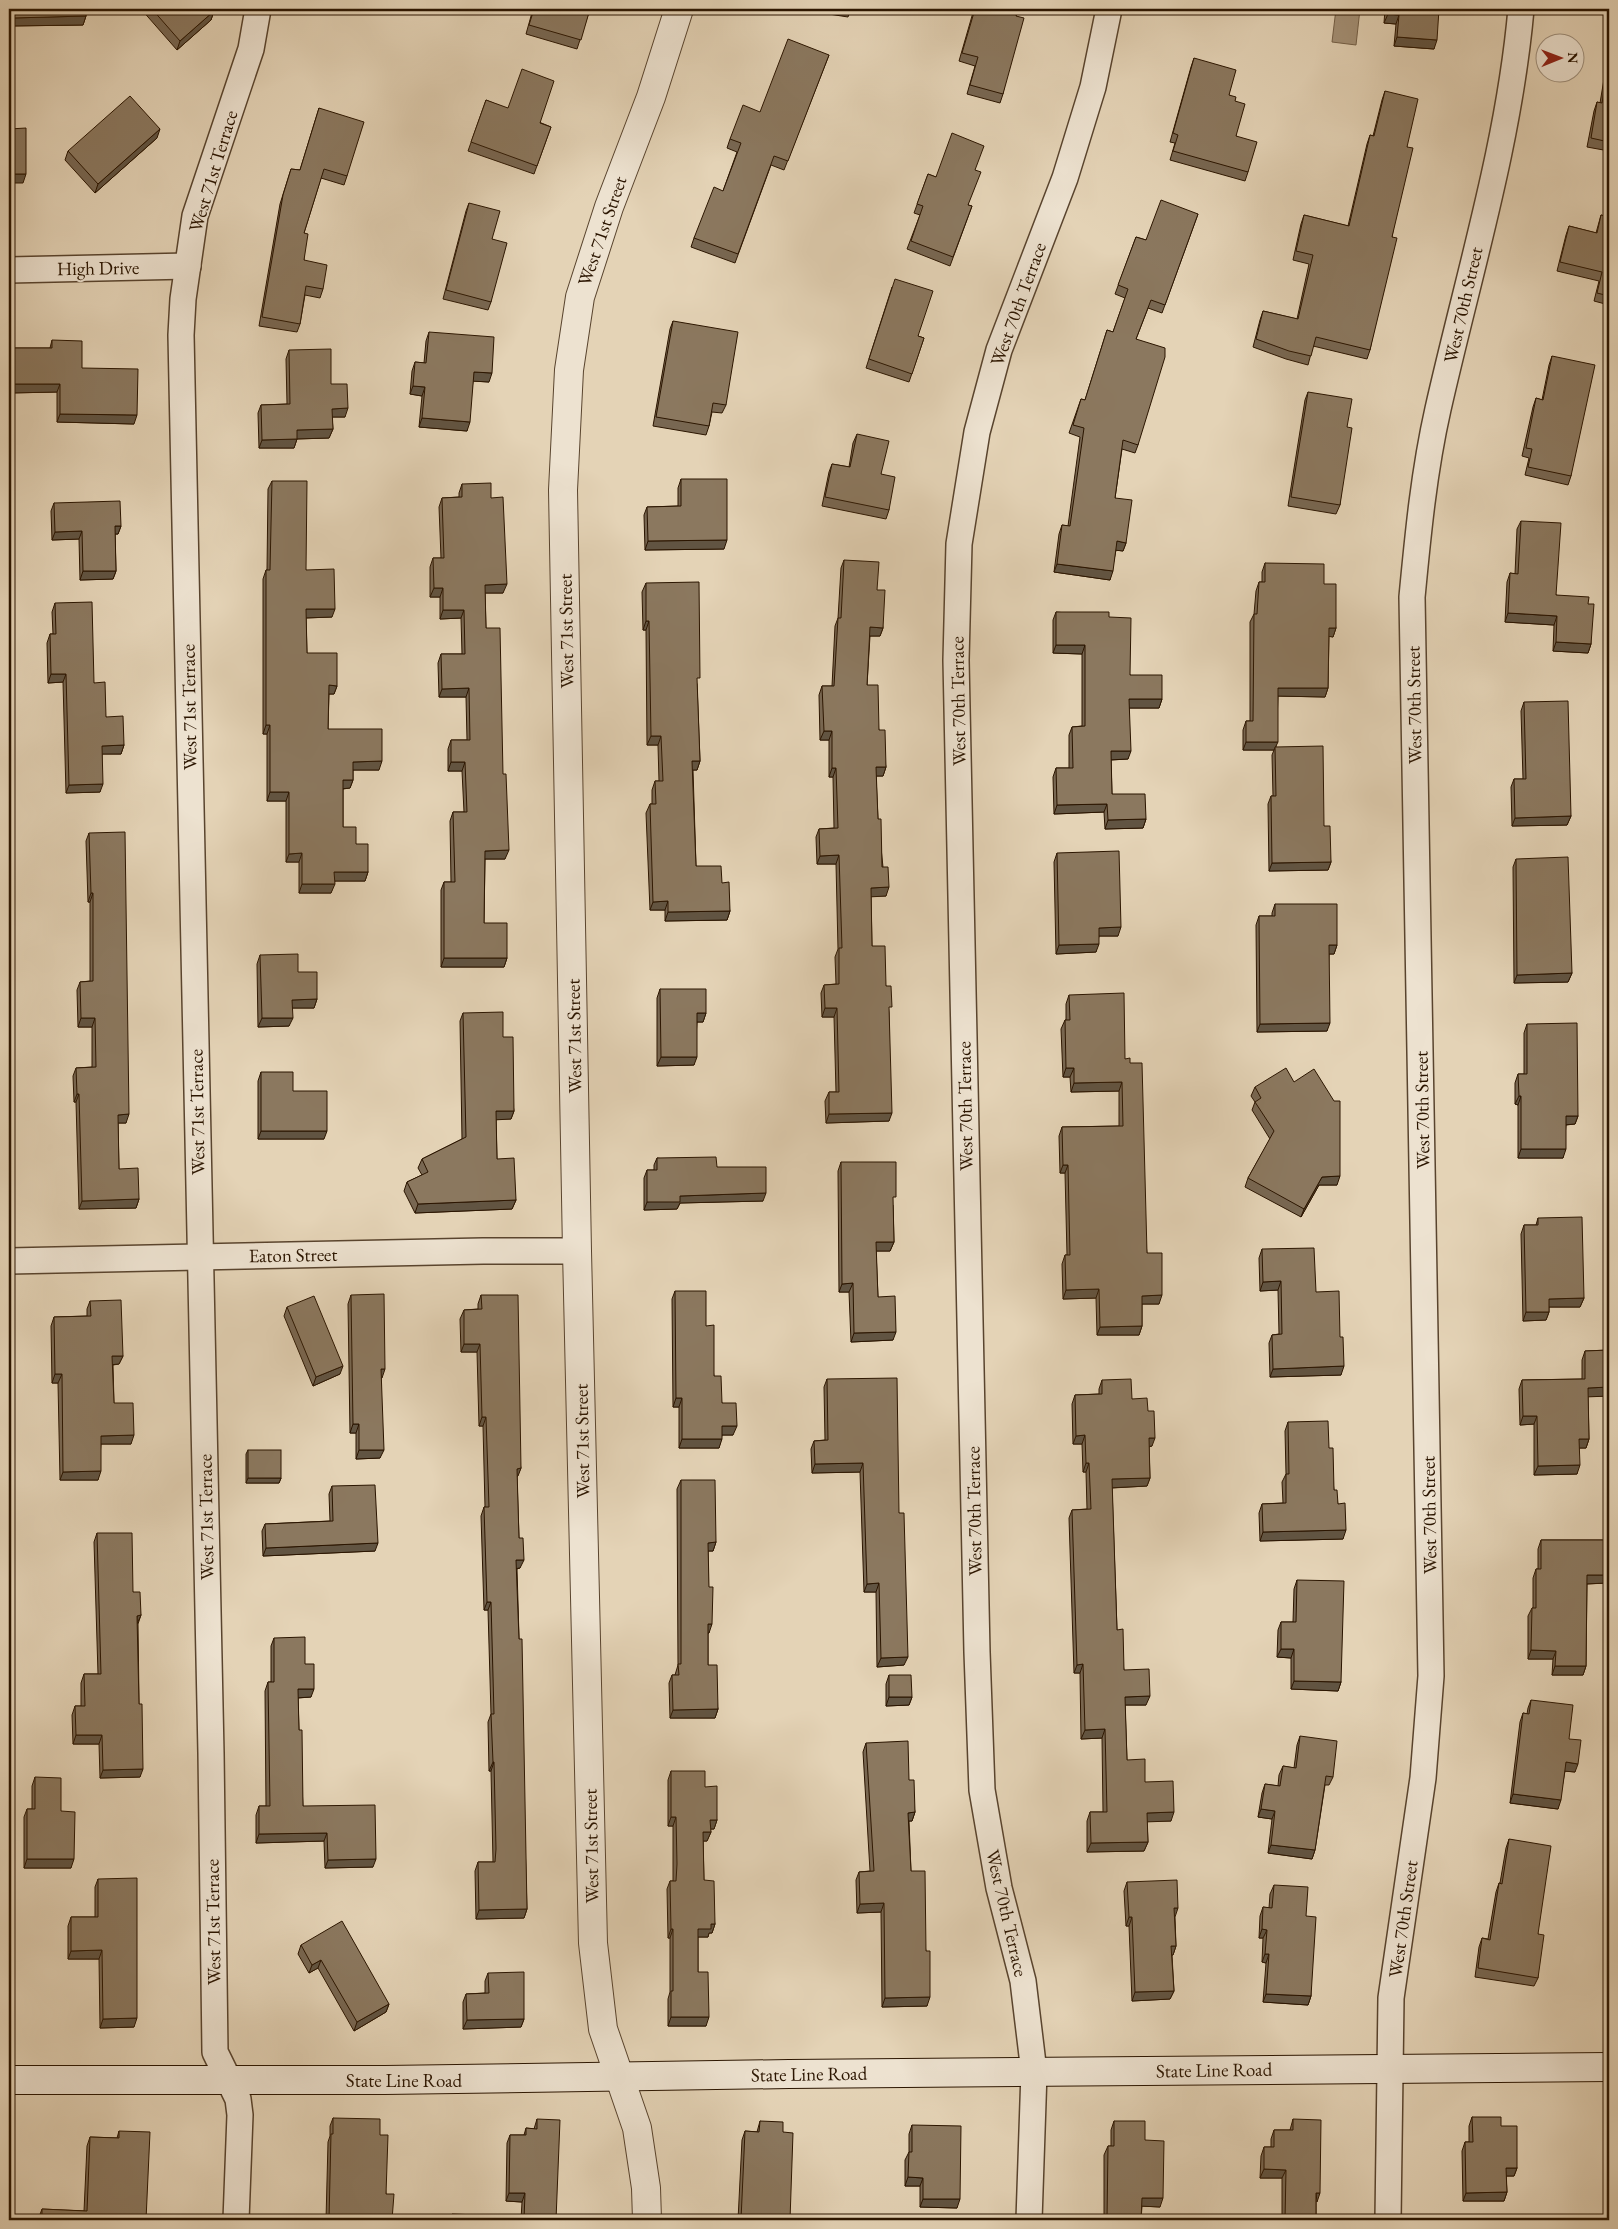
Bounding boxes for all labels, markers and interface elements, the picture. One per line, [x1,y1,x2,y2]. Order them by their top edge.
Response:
north arrow [1536,32,1586,82]
text: N [1564,52,1582,64]
street label: West 71st Terrace [183,107,243,235]
street label: West 71st Street [572,173,632,289]
street label: West 70th Terrace [984,239,1052,369]
street label: West 70th Street [1438,244,1488,365]
street label: High Drive [57,255,139,281]
street label: West 71st Street [553,573,579,689]
street label: West 70th Terrace [944,636,972,766]
street label: West 71st Terrace [175,644,203,770]
street label: West 70th Street [1400,646,1428,764]
street label: West 71st Street [561,978,587,1094]
street label: West 70th Terrace [951,1041,979,1171]
street label: West 71st Terrace [183,1049,211,1175]
street label: West 70th Street [1408,1051,1436,1169]
street label: Eaton Street [248,1242,338,1268]
street label: West 71st Street [569,1383,595,1499]
street label: West 70th Terrace [960,1446,988,1576]
street label: West 71st Terrace [192,1454,220,1580]
street label: West 70th Street [1415,1456,1443,1574]
street label: West 71st Street [578,1788,604,1904]
street label: West 70th Terrace [980,1847,1034,1979]
street label: West 71st Terrace [199,1859,227,1985]
street label: West 70th Street [1382,1859,1424,1979]
street label: State Line Road [1156,2056,1273,2084]
street label: State Line Road [751,2060,868,2088]
street label: State Line Road [346,2068,463,2093]

